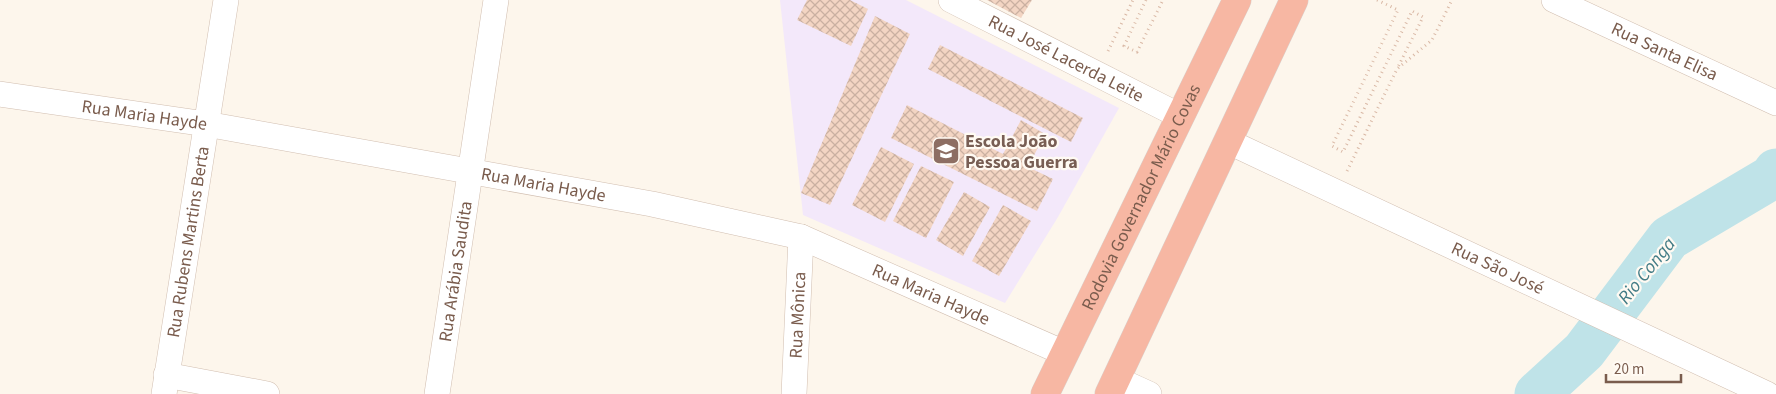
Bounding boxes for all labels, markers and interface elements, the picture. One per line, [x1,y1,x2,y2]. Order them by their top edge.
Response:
street label: Rua José Lacerda Leite [984,8,1148,108]
street label: Rua Santa Elisa [1607,16,1722,87]
street label: Rodovia Governador Mário Covas [1075,80,1207,314]
street label: Rua Maria Hayde [80,94,209,137]
place label: Escola João Pessoa Guerra [965,129,1078,175]
school or university icon: Escola João Pessoa Guerra [931,136,961,166]
street label: Rua Rubens Martins Berta [161,144,215,339]
street label: Rua Maria Hayde [479,161,608,208]
street label: Rua Arábia Saudita [432,199,478,344]
water label: Rio Conga [1612,232,1682,310]
street label: Rua São José [1447,235,1548,300]
street label: Rua Maria Hayde [868,257,994,331]
street label: Rua Mônica [783,271,812,359]
scale bar [1606,352,1681,384]
text: 20 m [1614,359,1644,380]

